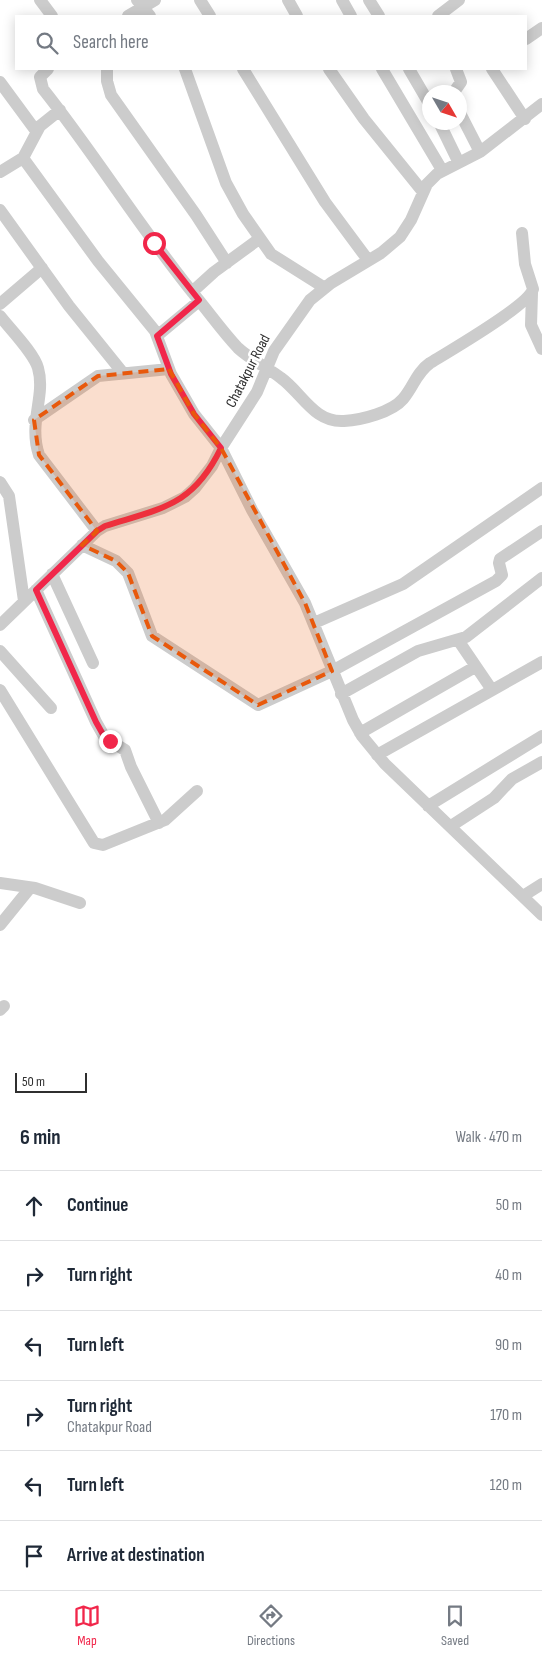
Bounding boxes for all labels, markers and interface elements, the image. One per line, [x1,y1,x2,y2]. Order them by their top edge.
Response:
search box [15,15,527,70]
icon: search [33,29,61,57]
text: Search here [73,31,149,54]
north arrow [422,85,467,130]
route start [143,232,166,255]
street label: Chatakpur Road [221,331,275,411]
route end [99,730,122,753]
scale bar [15,1070,88,1093]
text: 50 m [22,1073,45,1090]
text: 6 min [20,1125,61,1150]
text: Walk · 470 m [456,1128,522,1147]
icon: ahead [20,1192,48,1220]
text: Continue [67,1194,128,1217]
text: 50 m [496,1196,522,1215]
icon: right [20,1262,48,1290]
text: Turn right [67,1264,132,1287]
text: 40 m [495,1266,522,1285]
icon: left [20,1332,48,1360]
text: Turn left [67,1334,124,1357]
text: 90 m [495,1336,522,1355]
text: Turn right [67,1395,132,1418]
icon: right [20,1402,48,1430]
text: 170 m [490,1406,522,1425]
text: Chatakpur Road [67,1418,152,1437]
icon: left [20,1472,48,1500]
text: Turn left [67,1474,124,1497]
text: 120 m [490,1476,522,1495]
icon: arrive [20,1542,48,1570]
text: Arrive at destination [67,1544,205,1567]
tab: Map [73,1602,101,1649]
tab: Directions [247,1602,295,1649]
tab: Saved [441,1602,469,1649]

